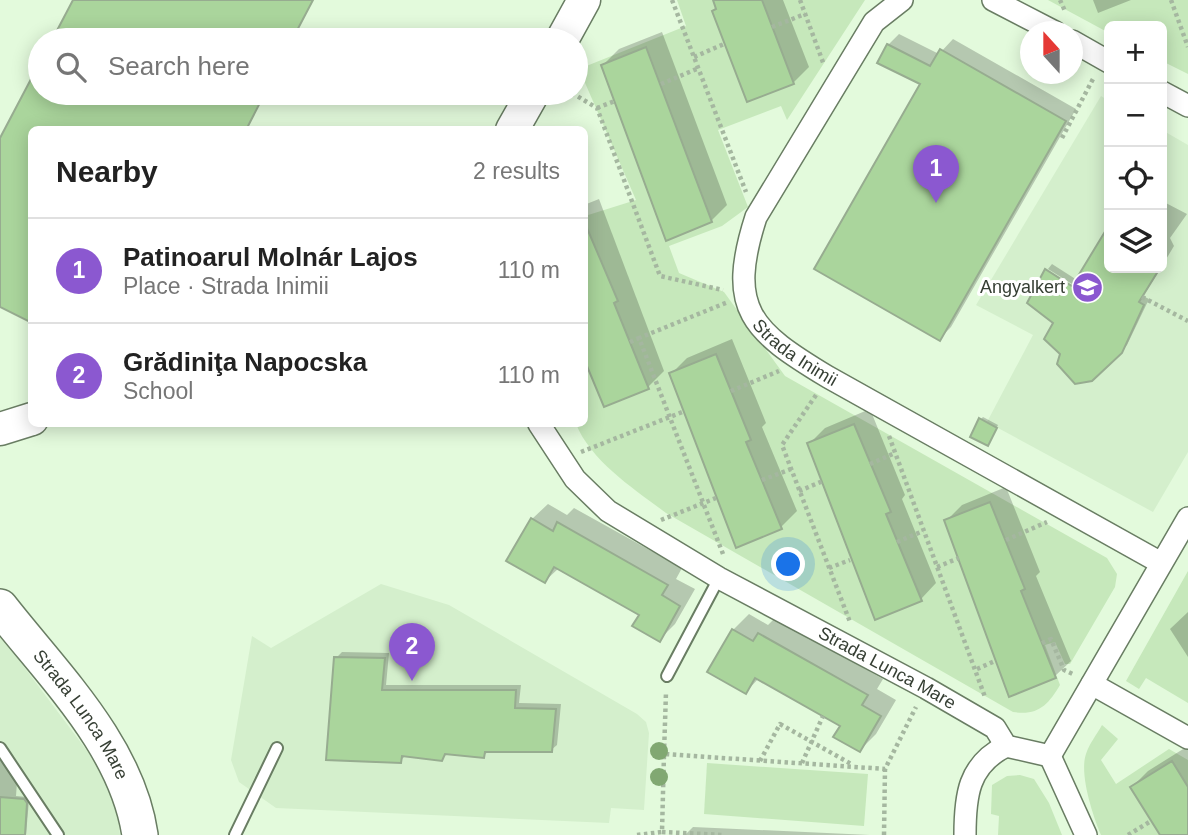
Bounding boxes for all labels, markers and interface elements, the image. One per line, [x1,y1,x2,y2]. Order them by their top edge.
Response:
north arrow [1020,21,1083,84]
map controls [1104,21,1167,273]
button: + [1104,21,1167,84]
search box [28,28,588,105]
icon: search [52,48,90,86]
text: Search here [108,51,250,81]
button: − [1104,84,1167,147]
pin: 1 [913,145,959,203]
button: locate [1104,147,1167,210]
text: Nearby [56,155,158,188]
text: 2 results [473,158,560,184]
button: layers [1104,210,1167,273]
text: Patinoarul Molnár Lajos [123,242,418,272]
text: 1 [73,257,85,283]
text: 110 m [498,257,560,283]
school or university icon: Angyalkert [1071,270,1105,304]
text: Place · Strada Inimii [123,273,329,299]
place label: Angyalkert [980,277,1065,297]
street label: Strada Inimii [748,315,841,390]
text: Grădiniţa Napocska [123,347,367,377]
text: 2 [73,362,85,388]
text: 110 m [498,362,560,388]
text: School [123,378,193,404]
your location [771,547,805,581]
pin: 2 [389,623,435,681]
street label: Strada Lunca Mare [815,623,959,713]
street label: Strada Lunca Mare [29,646,132,782]

